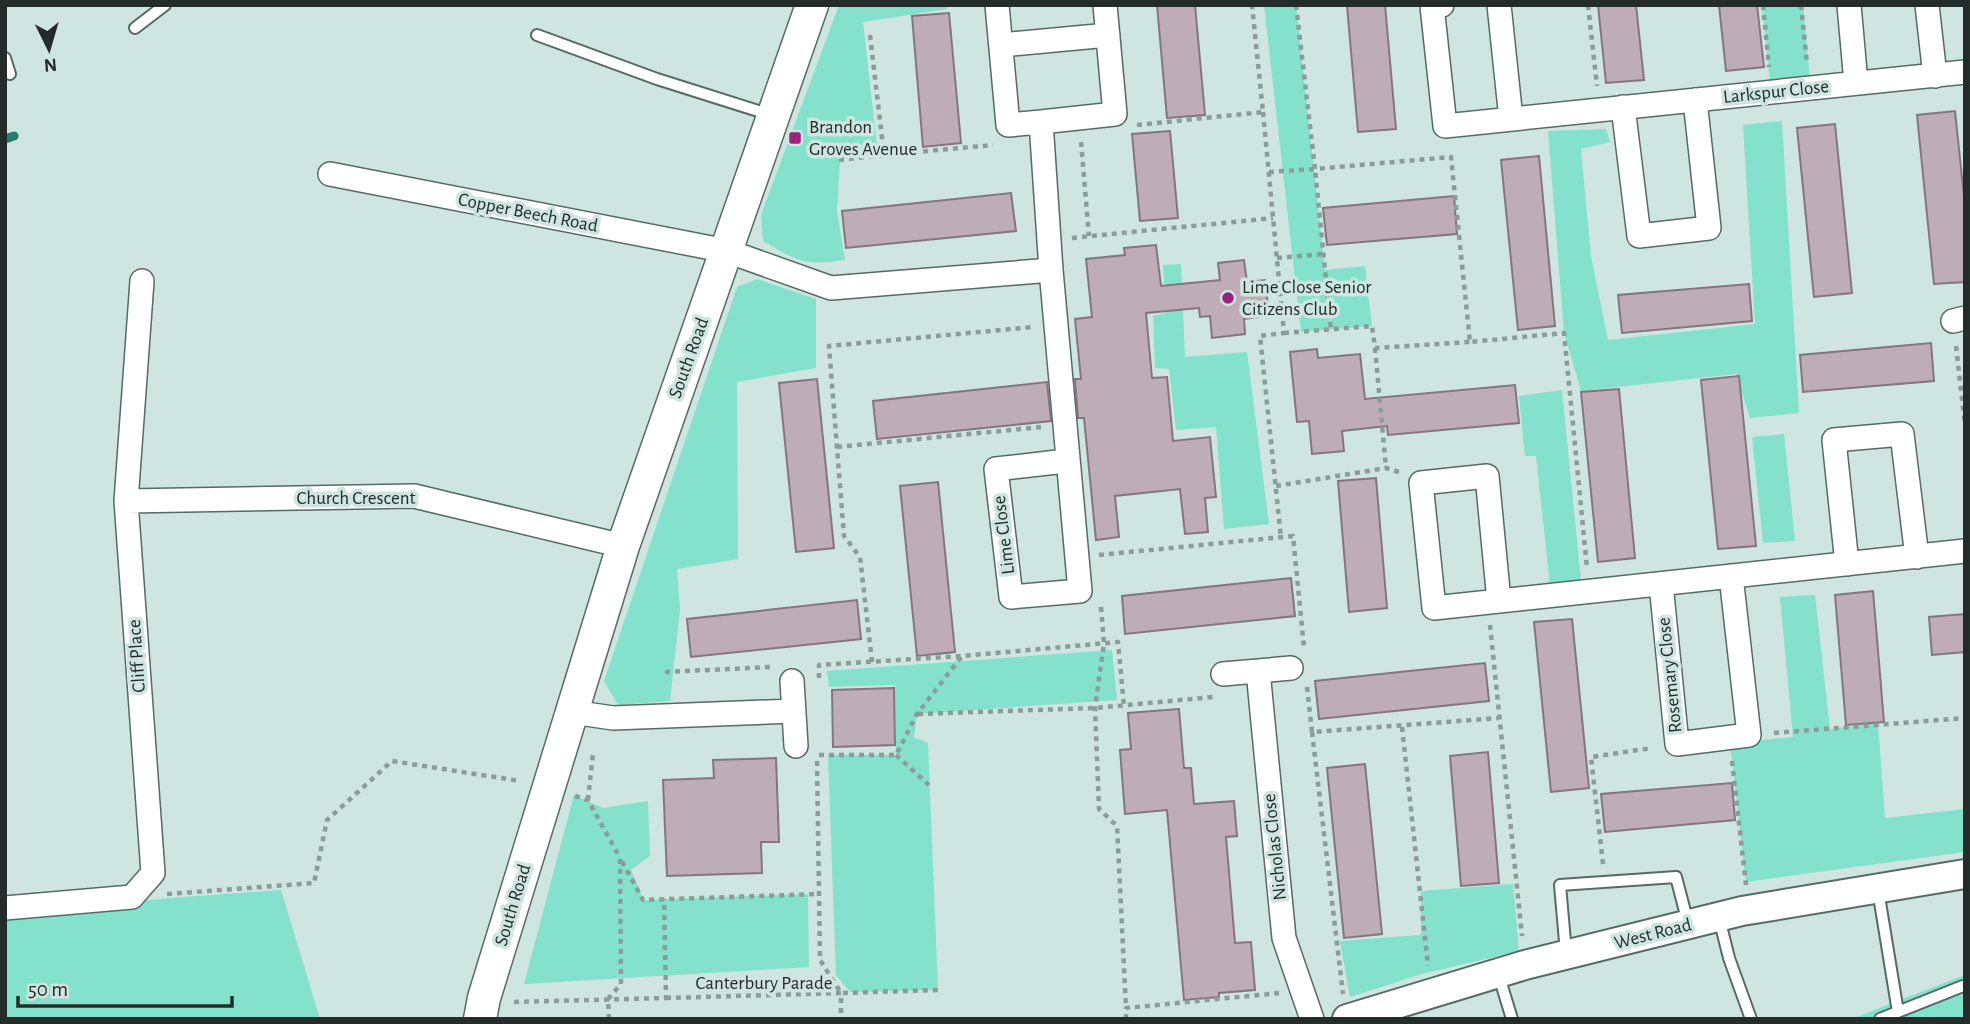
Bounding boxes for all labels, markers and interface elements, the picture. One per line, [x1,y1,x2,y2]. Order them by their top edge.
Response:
north arrow [14,14,84,84]
text: N [43,54,58,74]
street label: Larkspur Close [1722,77,1830,107]
place label: Brandon Groves Avenue [809,118,917,159]
marker: Brandon Groves Avenue [787,130,803,146]
street label: Copper Beech Road [457,190,600,236]
place label: Lime Close Senior Citizens Club [1242,278,1371,319]
marker: Lime Close Senior Citizens Club [1220,290,1236,306]
street label: South Road [666,315,712,401]
street label: Church Crescent [296,489,416,508]
street label: Lime Close [990,494,1018,576]
street label: Rosemary Close [1654,616,1686,734]
street label: Cliff Place [125,619,149,693]
street label: Nicholas Close [1260,793,1290,901]
street label: South Road [492,862,534,948]
street label: West Road [1612,915,1694,953]
scale bar [18,964,231,1008]
street label: Canterbury Parade [695,974,833,993]
text: 50 m [28,979,68,1000]

